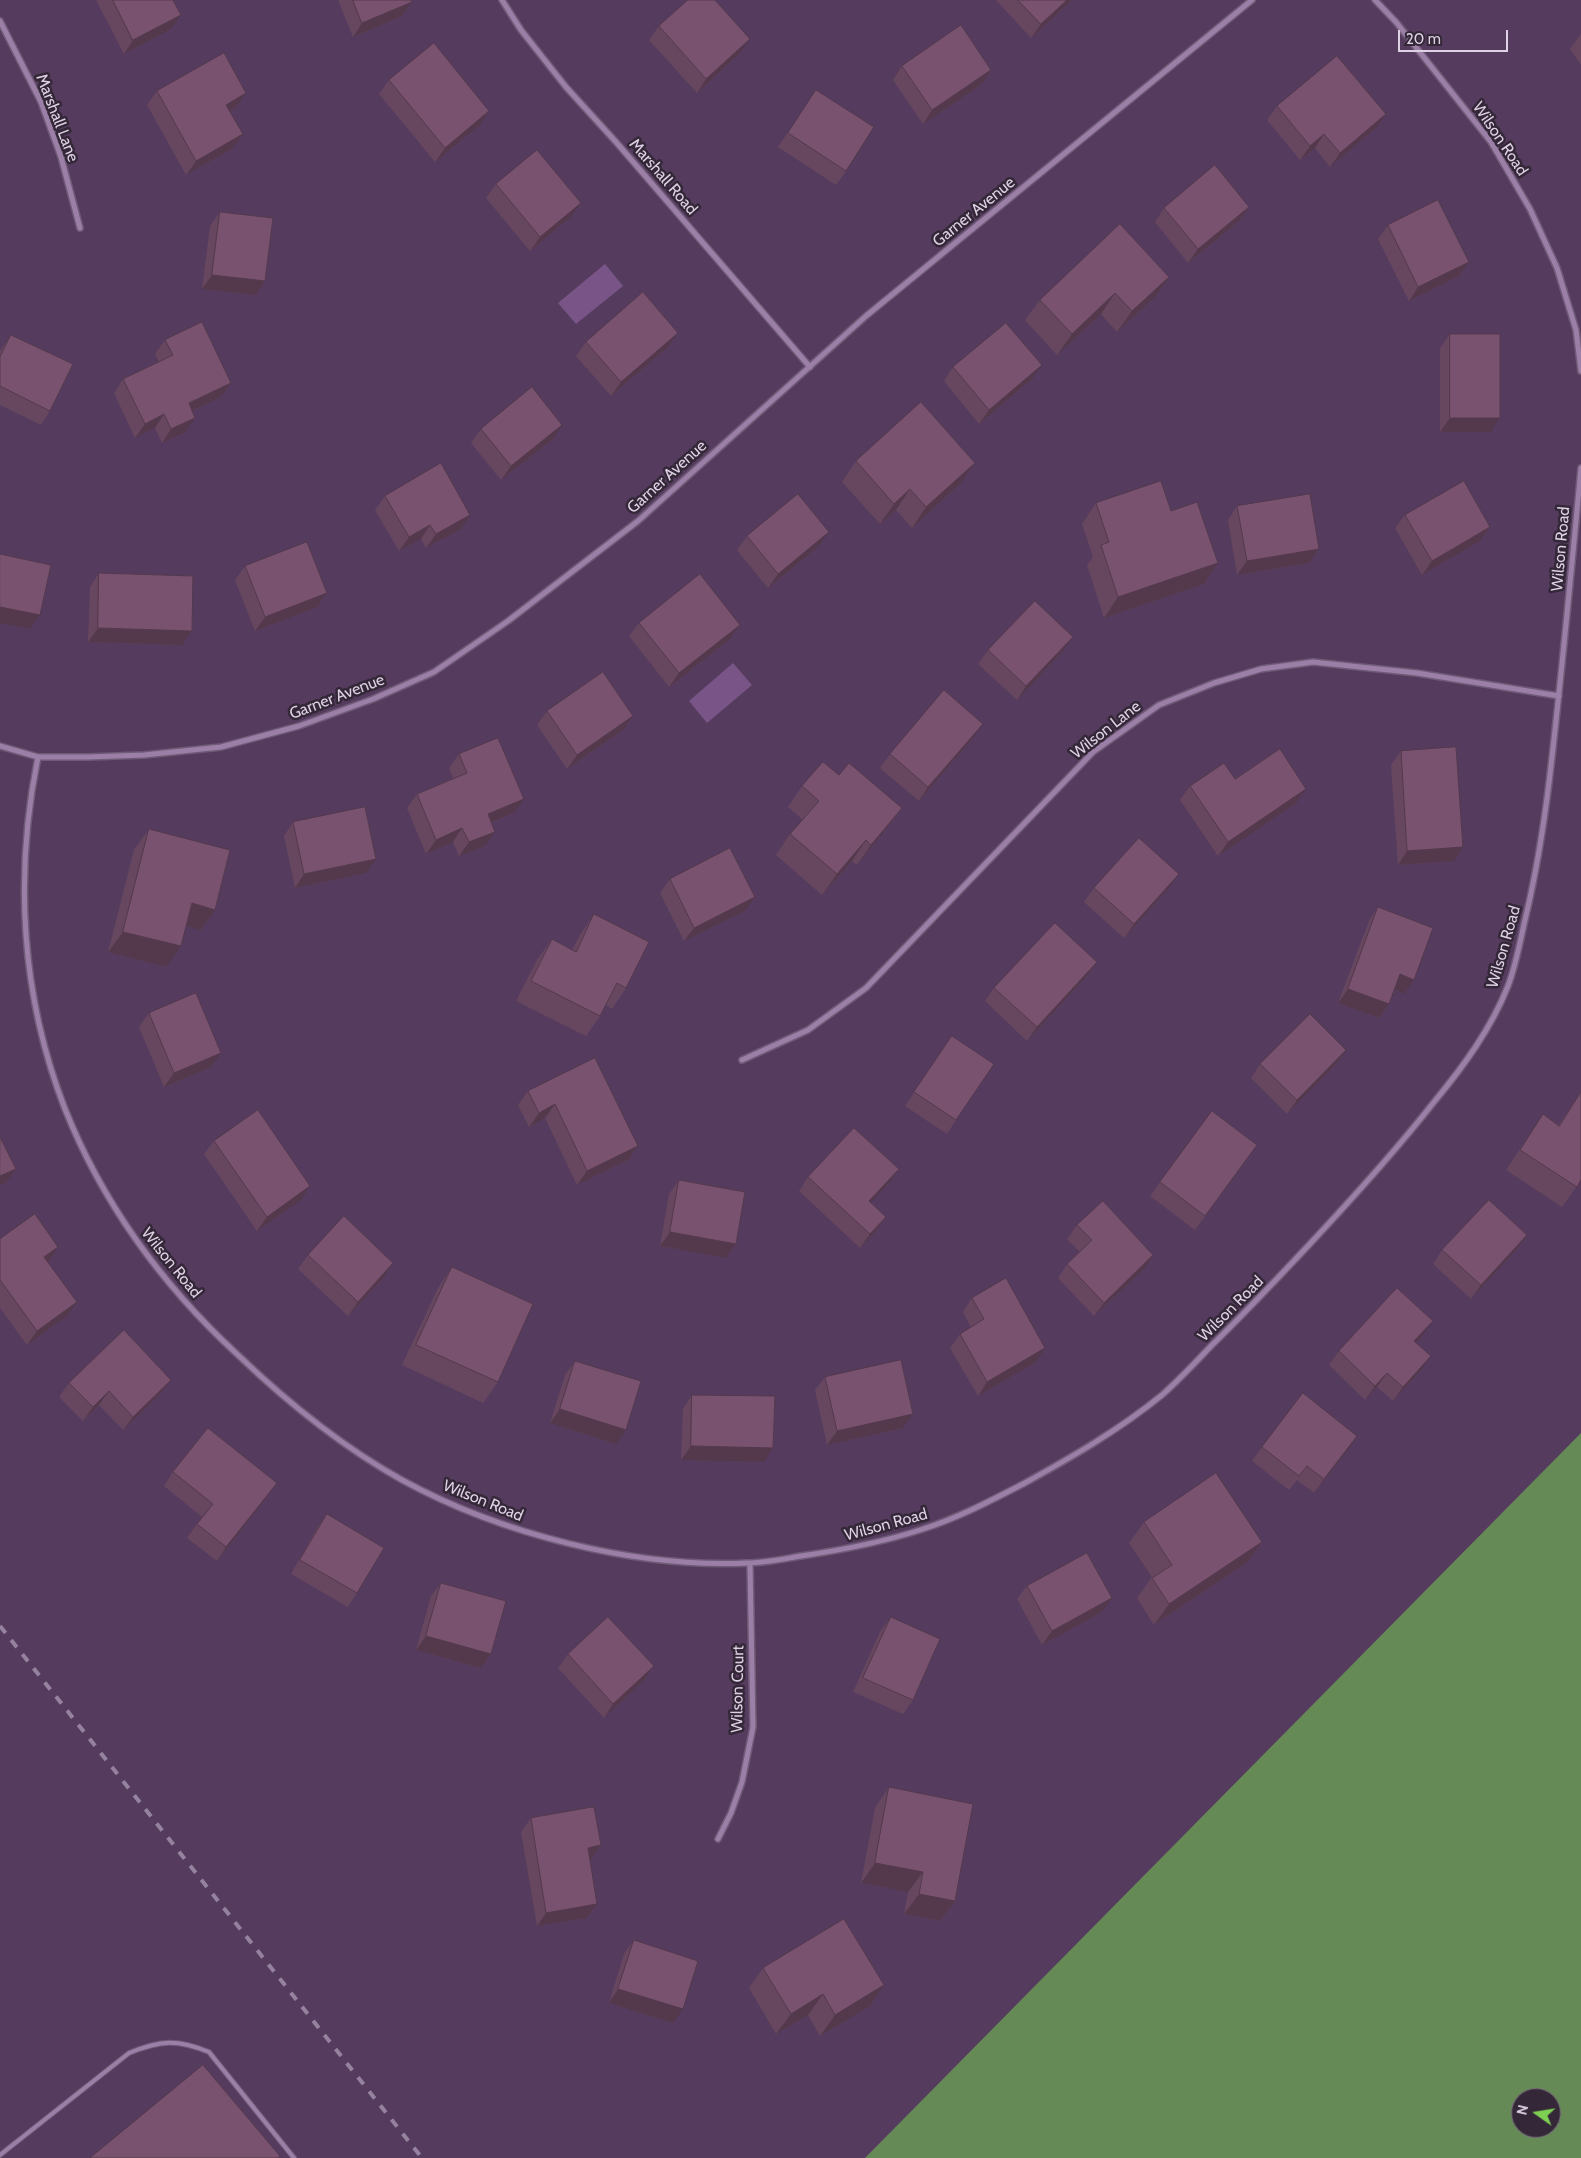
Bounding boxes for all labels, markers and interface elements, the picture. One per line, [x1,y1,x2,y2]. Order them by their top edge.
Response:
scale bar [1401,20,1511,52]
text: 20 m [1406,30,1441,48]
street label: Marshall Lane [31,71,83,165]
street label: Wilson Road [1468,98,1532,180]
street label: Marshall Road [625,135,701,219]
street label: Garner Avenue [929,173,1019,251]
street label: Garner Avenue [623,436,711,518]
street label: Wilson Road [1548,506,1574,592]
street label: Garner Avenue [287,670,387,724]
street label: Wilson Lane [1067,697,1145,763]
street label: Wilson Road [1483,904,1525,990]
street label: Wilson Road [137,1224,205,1302]
street label: Wilson Road [1194,1272,1268,1346]
street label: Wilson Road [440,1476,526,1526]
street label: Wilson Road [843,1505,929,1545]
street label: Wilson Court [728,1645,748,1733]
north arrow [1511,2088,1561,2138]
text: N [1512,2103,1532,2117]

